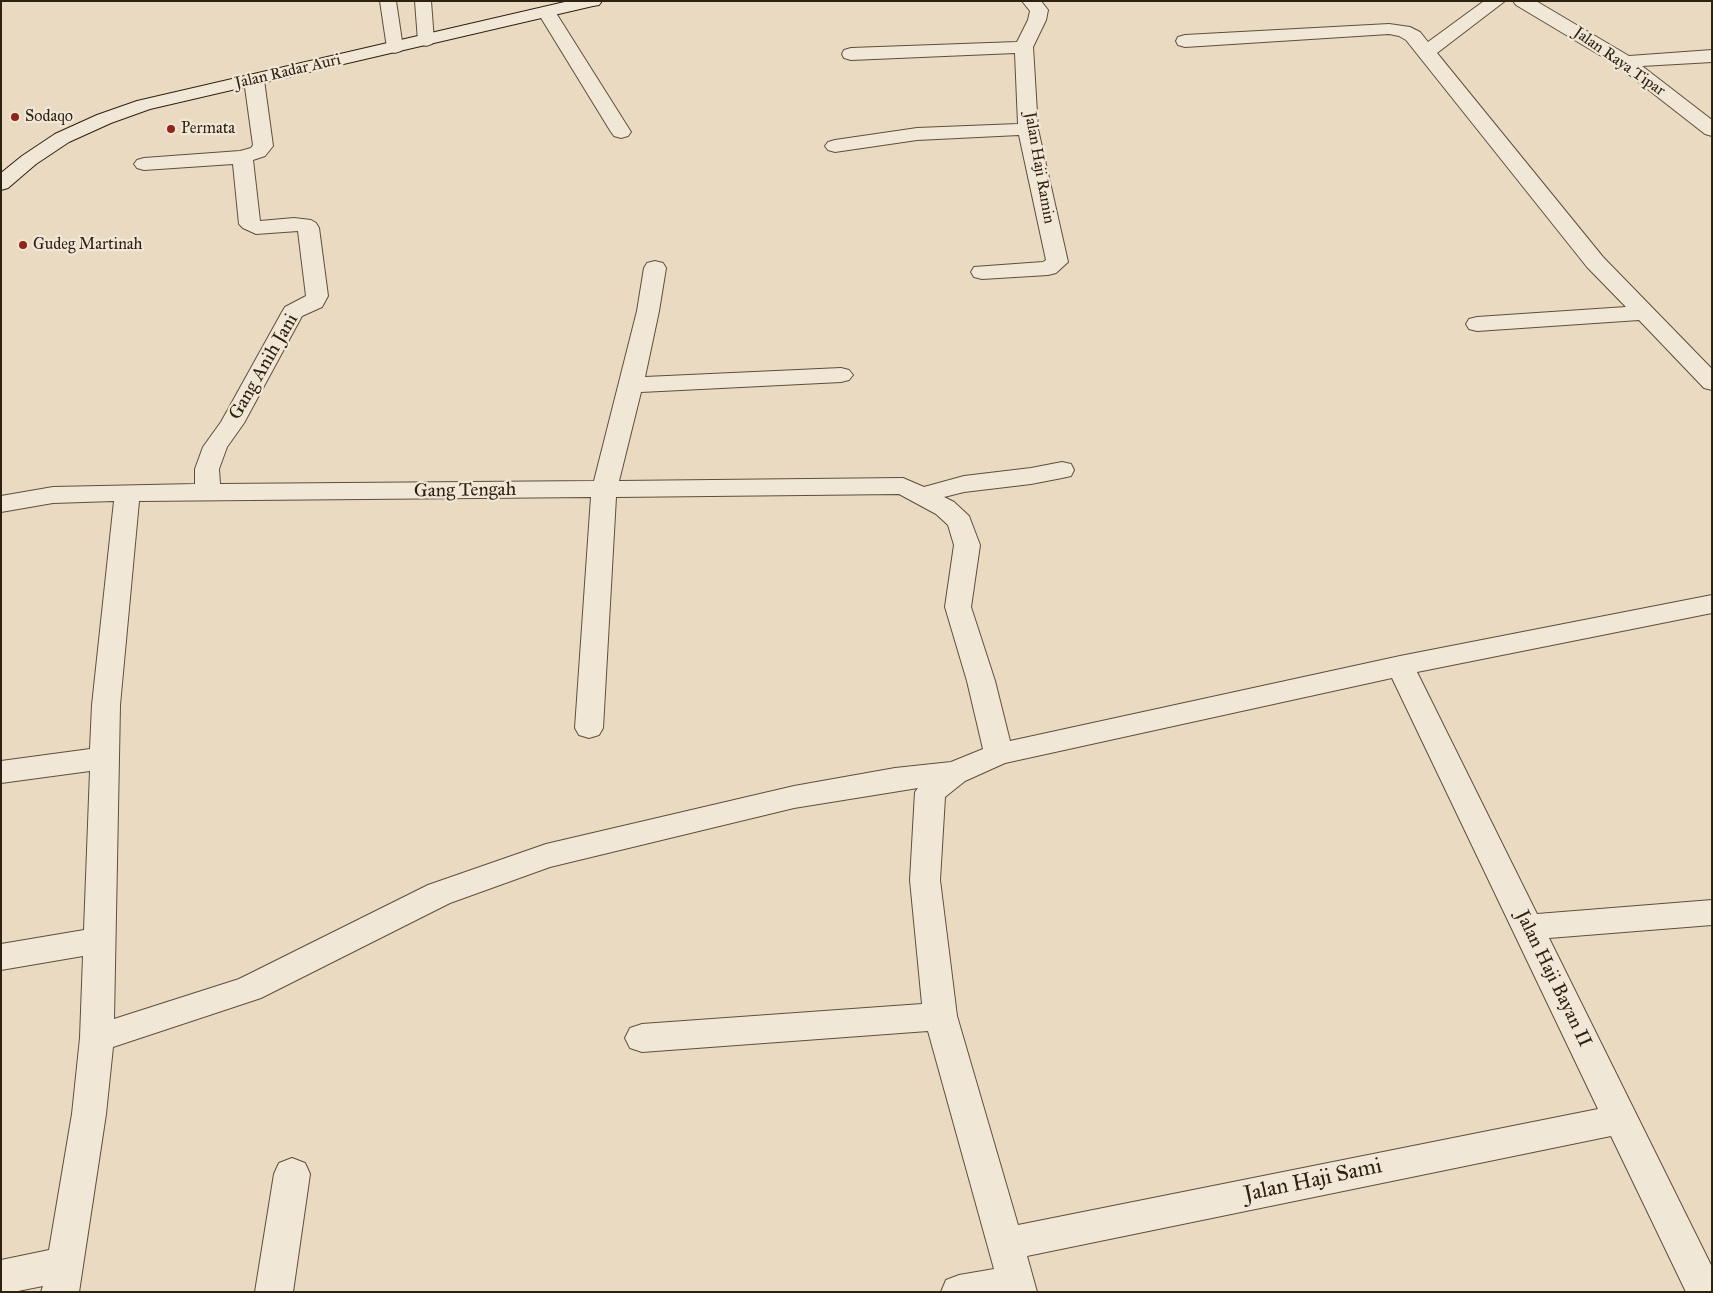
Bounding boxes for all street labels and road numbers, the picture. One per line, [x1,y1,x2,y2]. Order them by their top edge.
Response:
street label: Jalan Raya Tipar [1569,23,1669,101]
street label: Jalan Radar Auri [233,51,343,93]
street label: Jalan Haji Ramin [1020,111,1058,225]
street label: Gang Anih Jani [224,310,304,424]
street label: Gang Tengah [414,479,516,503]
street label: Jalan Haji Bayan II [1510,907,1596,1051]
street label: Jalan Haji Sami [1242,1153,1384,1209]

